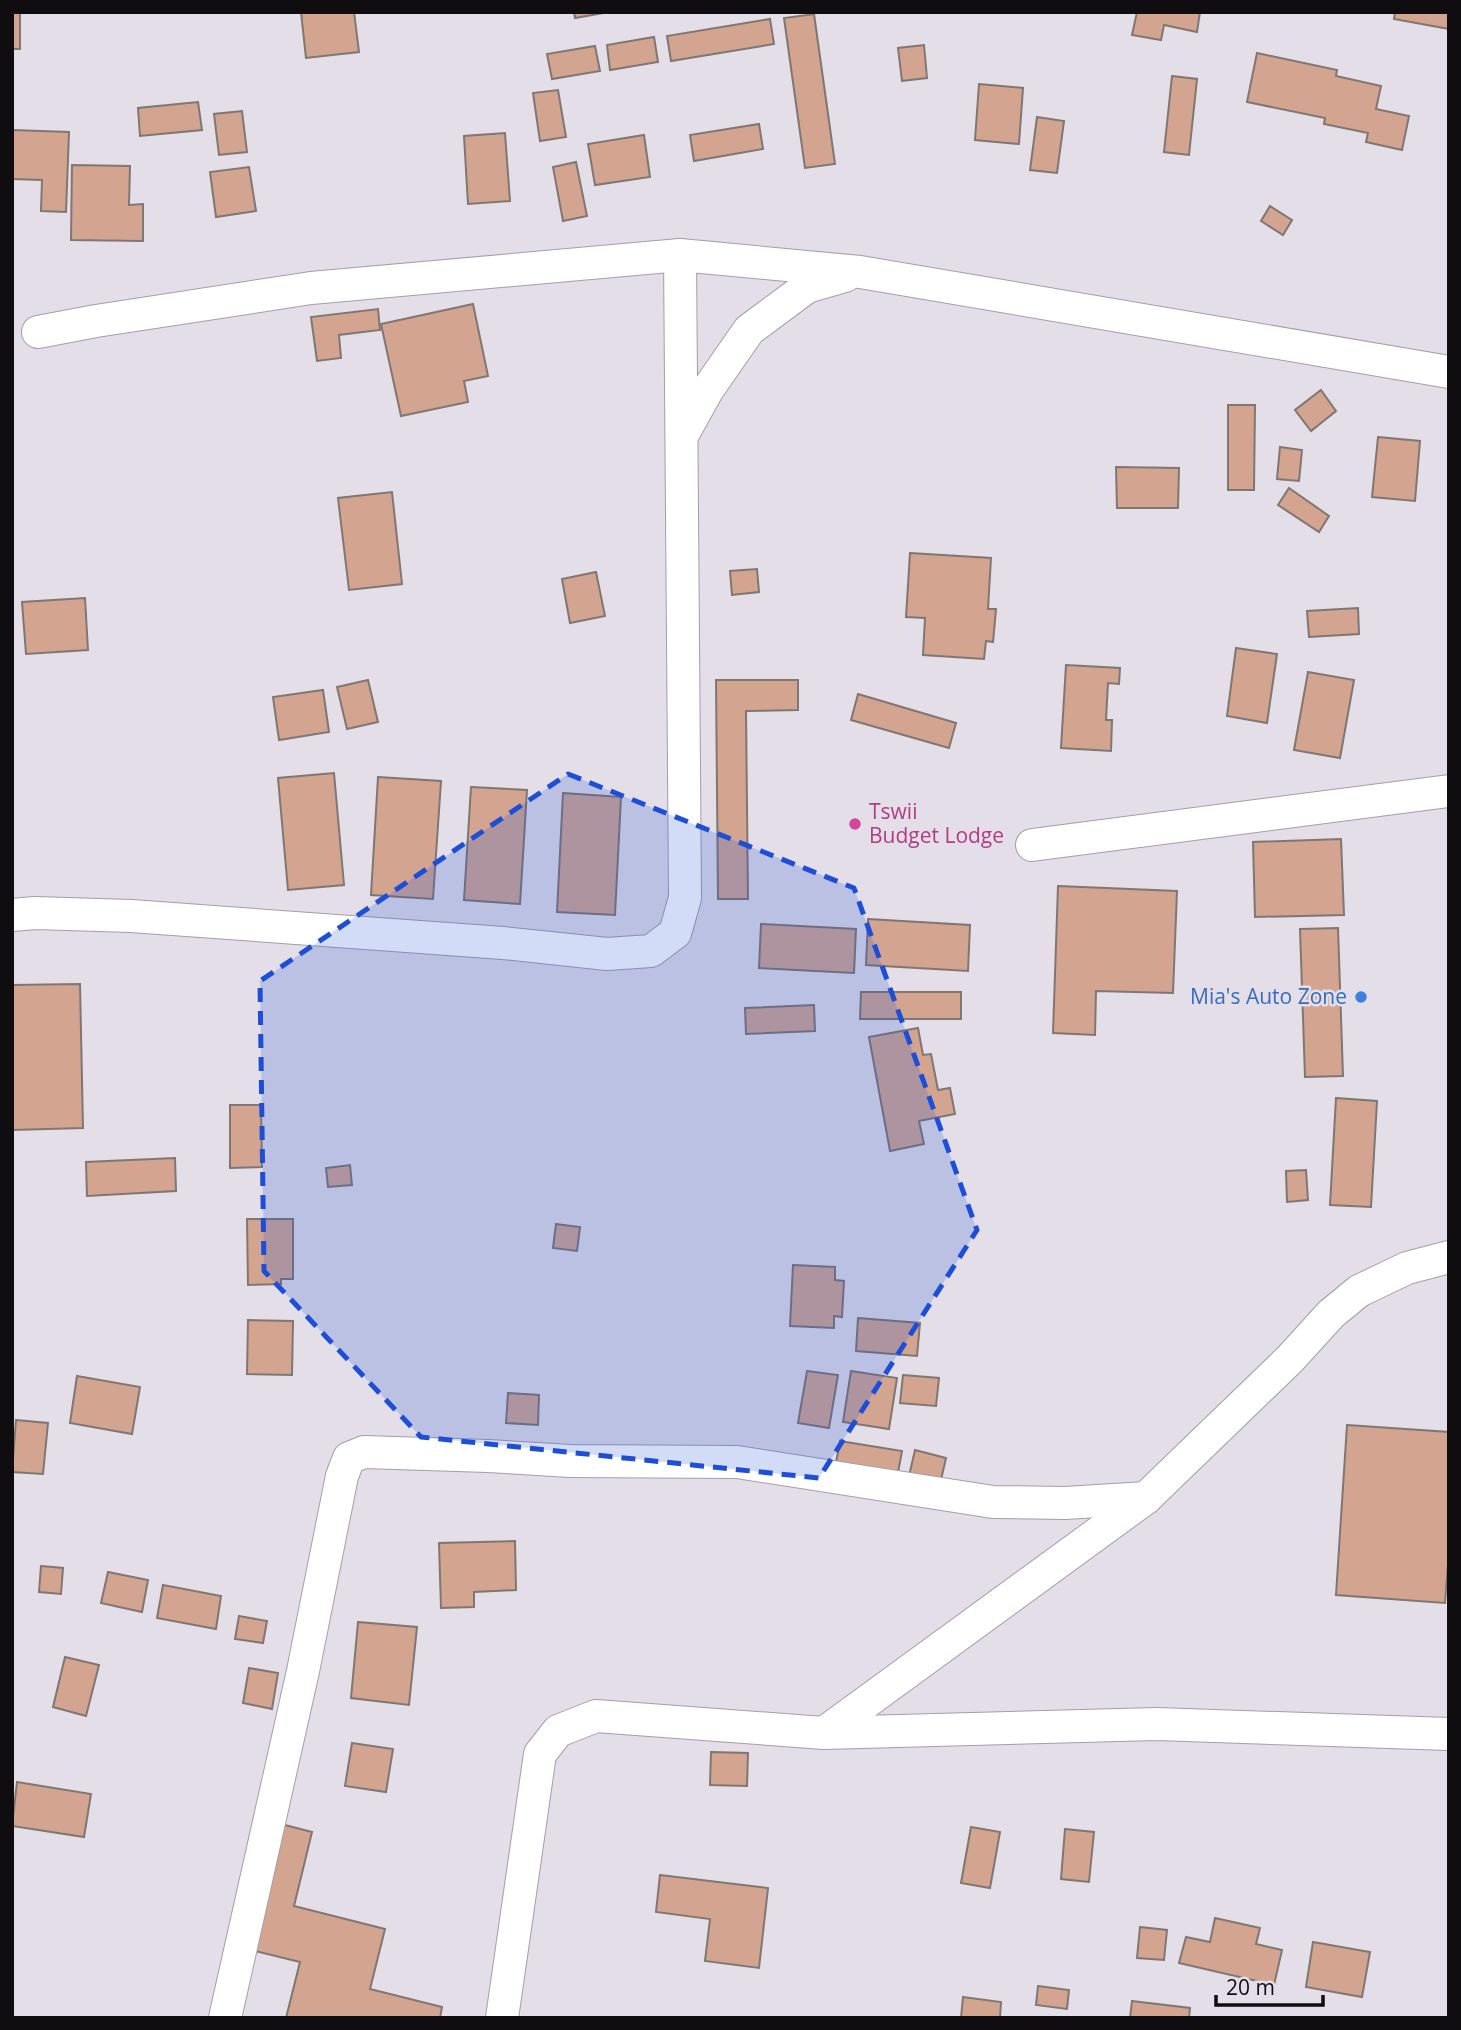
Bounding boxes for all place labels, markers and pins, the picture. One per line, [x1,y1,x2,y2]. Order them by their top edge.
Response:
place label: Tswii Budget Lodge [869,797,1004,849]
marker: Tswii Budget Lodge [847,816,863,832]
place label: Mia's Auto Zone [1190,982,1347,1010]
marker: Mia's Auto Zone [1353,989,1369,1005]

